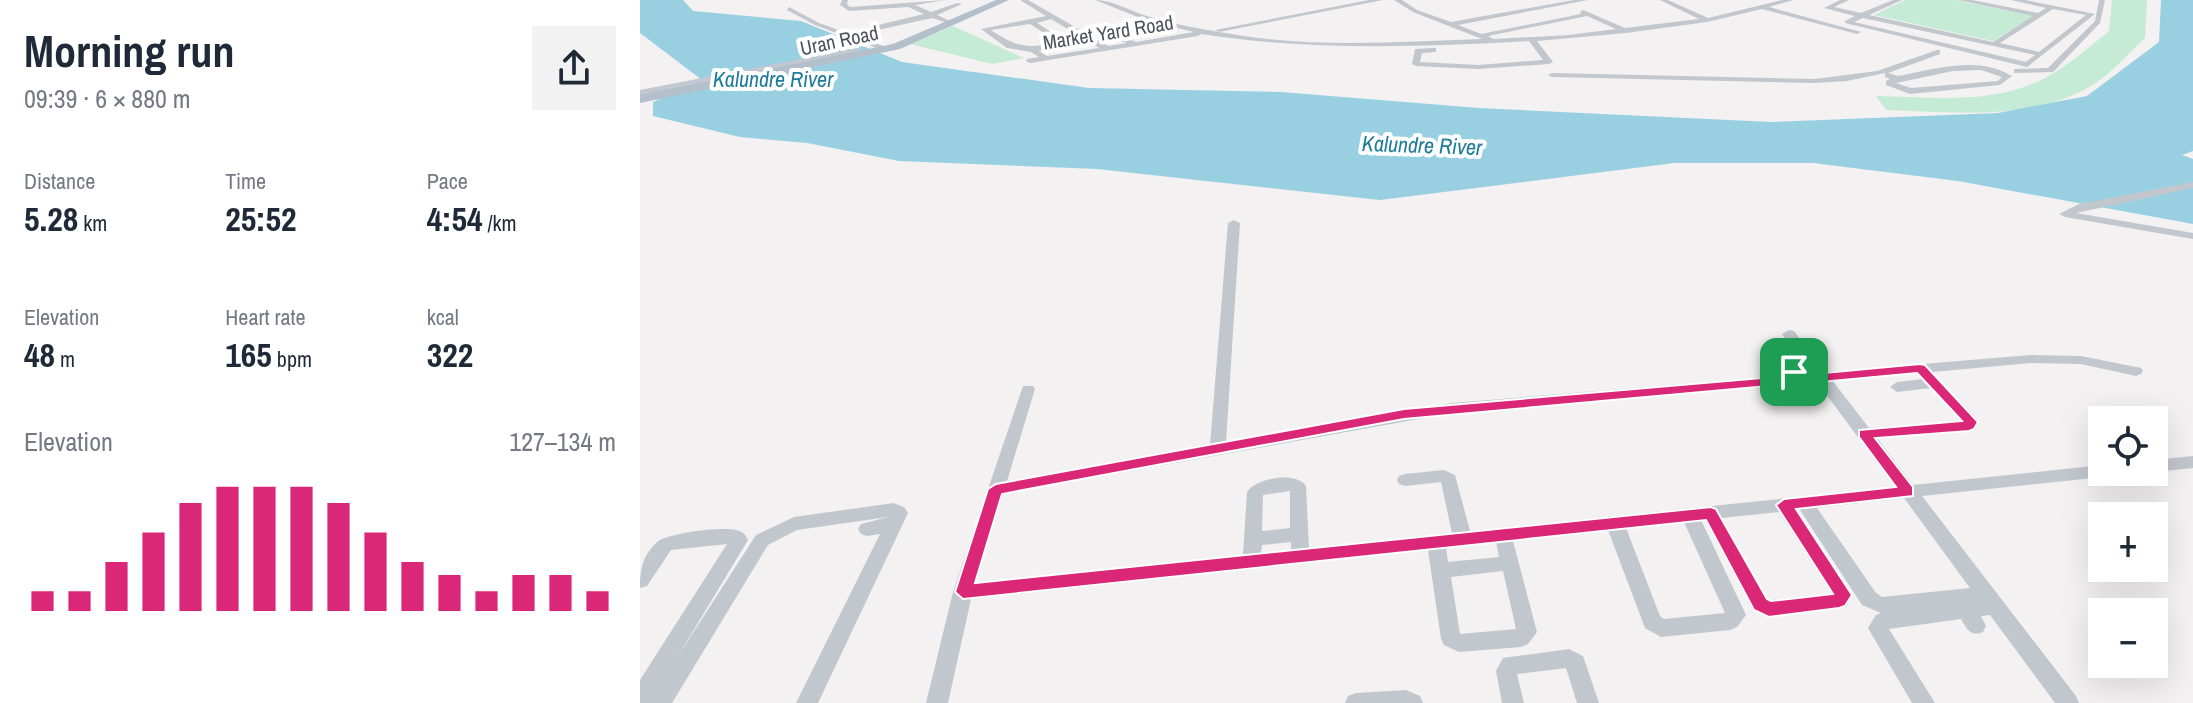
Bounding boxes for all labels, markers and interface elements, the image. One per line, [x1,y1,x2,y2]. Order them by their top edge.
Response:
street label: Market Yard Road [1041,8,1175,56]
street label: Uran Road [797,19,881,61]
text: Morning run [24,21,234,81]
button: share [532,26,616,110]
water label: Kalundre River [713,64,834,94]
text: 09:39 · 6 × 880 m [24,81,191,116]
water label: Kalundre River [1361,128,1484,162]
text: Distance [24,166,95,196]
text: Time [225,166,266,196]
text: Pace [427,166,468,196]
text: 5.28 [24,196,78,242]
text: 25:52 [225,196,297,242]
text: 4:54 [427,196,482,242]
text: km [78,208,107,238]
text: /km [482,208,517,238]
text: Elevation [24,302,99,332]
text: Heart rate [225,302,306,332]
text: kcal [427,302,459,332]
text: 48 [24,332,55,378]
text: 165 [225,332,272,378]
text: 322 [427,332,473,378]
pin [1760,338,1828,406]
text: m [55,344,75,374]
text: bpm [272,344,312,374]
icon: arrive [1772,350,1816,394]
map controls [2088,406,2168,678]
button: locate [2088,406,2168,486]
text: Elevation [24,424,113,459]
text: 127–134 m [509,424,616,459]
button: + [2088,502,2168,582]
button: − [2088,598,2168,678]

